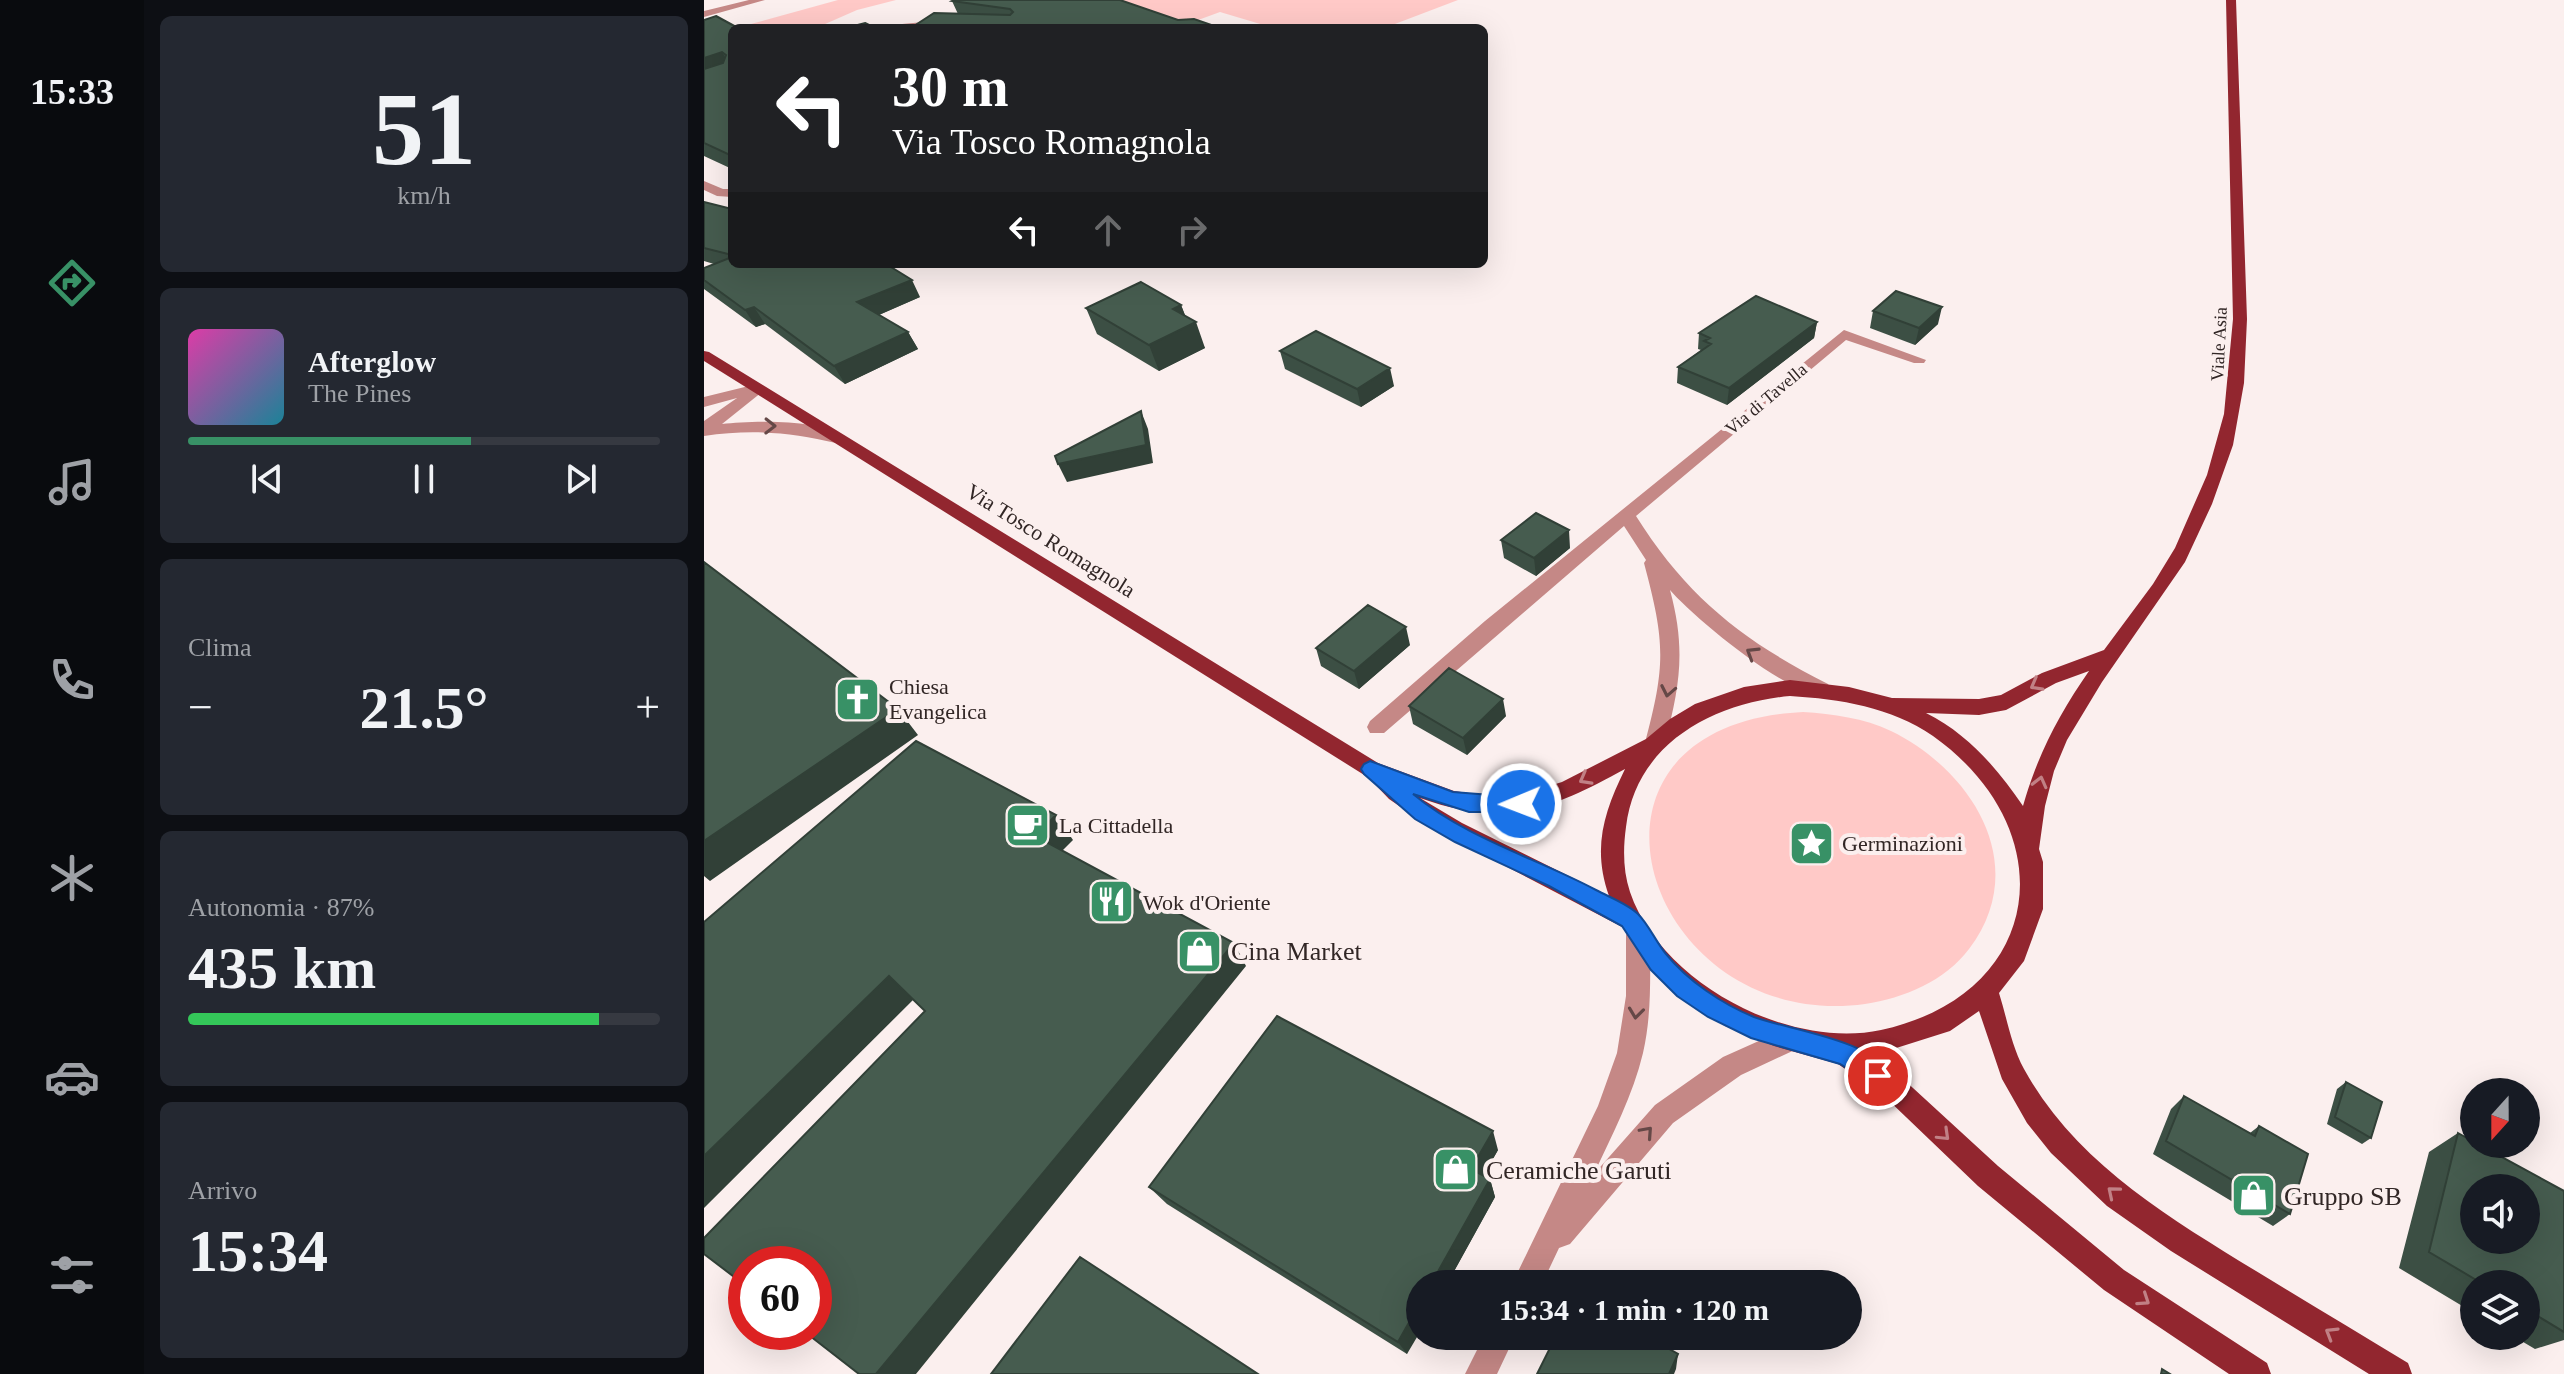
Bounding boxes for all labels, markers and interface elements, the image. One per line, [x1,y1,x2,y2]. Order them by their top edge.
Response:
icon: left [760,56,864,160]
text: 30 m [892,56,1009,118]
text: 51 [372,71,476,186]
text: 15:33 [30,72,114,112]
text: Via Tosco Romagnola [892,122,1211,162]
text: km/h [397,181,451,210]
icon: left [1002,208,1046,252]
icon: ahead [1086,208,1130,252]
icon: right [1170,208,1214,252]
icon: directions [44,255,100,311]
street label: Viale Asia [2207,306,2231,382]
text: Afterglow [308,345,436,378]
street label: Via di Tavella [1721,359,1811,439]
text: The Pines [308,379,411,408]
one-way arrow [764,417,777,434]
icon: music [44,454,100,510]
icon: previous [245,457,289,501]
icon: pause [402,457,446,501]
icon: next [559,457,603,501]
street label: Via Tosco Romagnola [962,478,1140,603]
text: Clima [188,633,252,662]
one-way arrow [1746,647,1761,662]
icon: phone [44,652,100,708]
place label: Chiesa Evangelica [889,674,987,724]
text: 21.5° [360,675,489,741]
church icon: Chiesa Evangelica [834,675,882,723]
one-way arrow [2029,676,2044,691]
text: − [188,683,213,732]
text: + [635,683,660,732]
one-way arrow [1660,684,1677,697]
position arrow [1479,762,1563,846]
one-way arrow [1580,769,1594,785]
one-way arrow [2031,776,2048,789]
cafe icon: La Cittadella [1004,801,1052,849]
place label: La Cittadella [1059,813,1173,838]
place icon: Germinazioni [1787,819,1835,867]
place label: Germinazioni [1842,831,1963,856]
icon: climate [44,850,100,906]
restaurant icon: Wok d'Oriente [1088,878,1136,926]
place label: Wok d'Oriente [1143,890,1270,915]
text: Autonomia · 87% [188,893,374,922]
shop icon: Cina Market [1176,927,1224,975]
text: 435 km [188,935,376,1001]
place label: Cina Market [1231,937,1362,966]
one-way arrow [1628,1006,1645,1020]
pin [1844,1042,1912,1110]
icon: car [44,1049,100,1105]
icon: arrive [1856,1054,1900,1098]
north arrow [2460,1078,2540,1158]
map controls [2460,1078,2540,1350]
one-way arrow [1935,1125,1950,1139]
one-way arrow [1637,1127,1652,1142]
shop icon: Ceramiche Garuti [1431,1146,1479,1194]
place label: Ceramiche Garuti [1486,1156,1672,1185]
shop icon: Gruppo SB [2229,1172,2277,1220]
button: sound [2460,1174,2540,1254]
text: Arrivo [188,1176,257,1205]
place label: Gruppo SB [2284,1182,2402,1211]
one-way arrow [2108,1187,2122,1202]
text: 15:34 [188,1218,328,1284]
speed limit sign: 60 [728,1246,832,1350]
icon: filters [44,1247,100,1303]
button: layers [2460,1270,2540,1350]
one-way arrow [2136,1290,2150,1305]
text: 15:34 · 1 min · 120 m [1499,1293,1769,1326]
one-way arrow [2325,1328,2340,1343]

